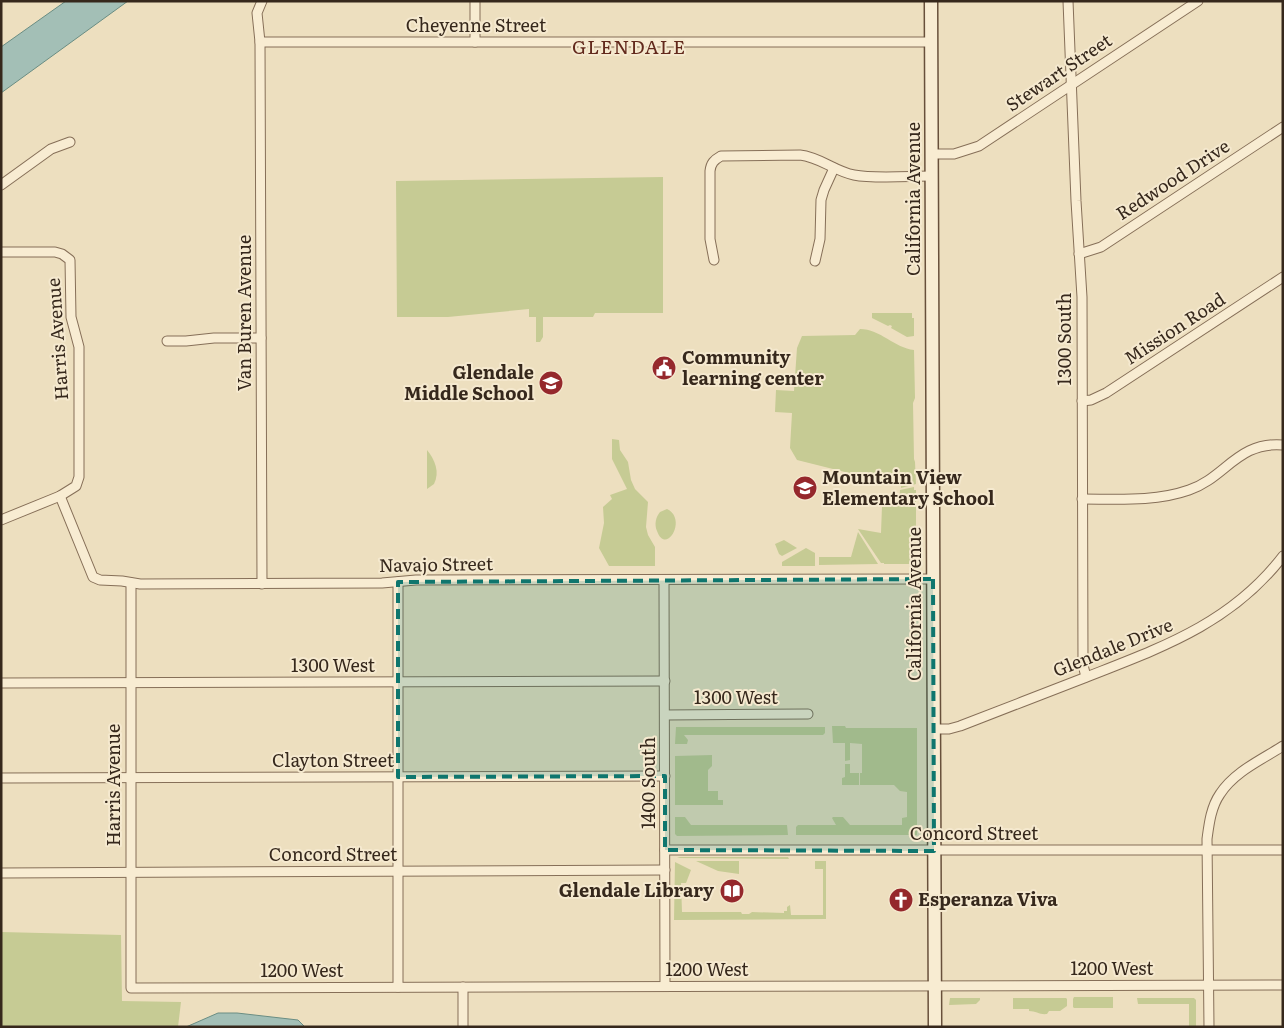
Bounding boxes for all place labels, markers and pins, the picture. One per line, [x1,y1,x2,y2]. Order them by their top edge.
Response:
place label: Community learning center [682,343,824,391]
public building icon: Community learning center [651,355,677,381]
place label: Glendale Middle School [404,358,534,406]
school or university icon: Glendale Middle School [538,370,564,396]
place label: Mountain View Elementary School [822,463,995,511]
school or university icon: Mountain View Elementary School [792,475,818,501]
place label: Glendale Library [559,876,714,903]
library icon: Glendale Library [719,878,745,904]
place label: Esperanza Viva [918,885,1058,912]
church icon: Esperanza Viva [888,887,914,913]

